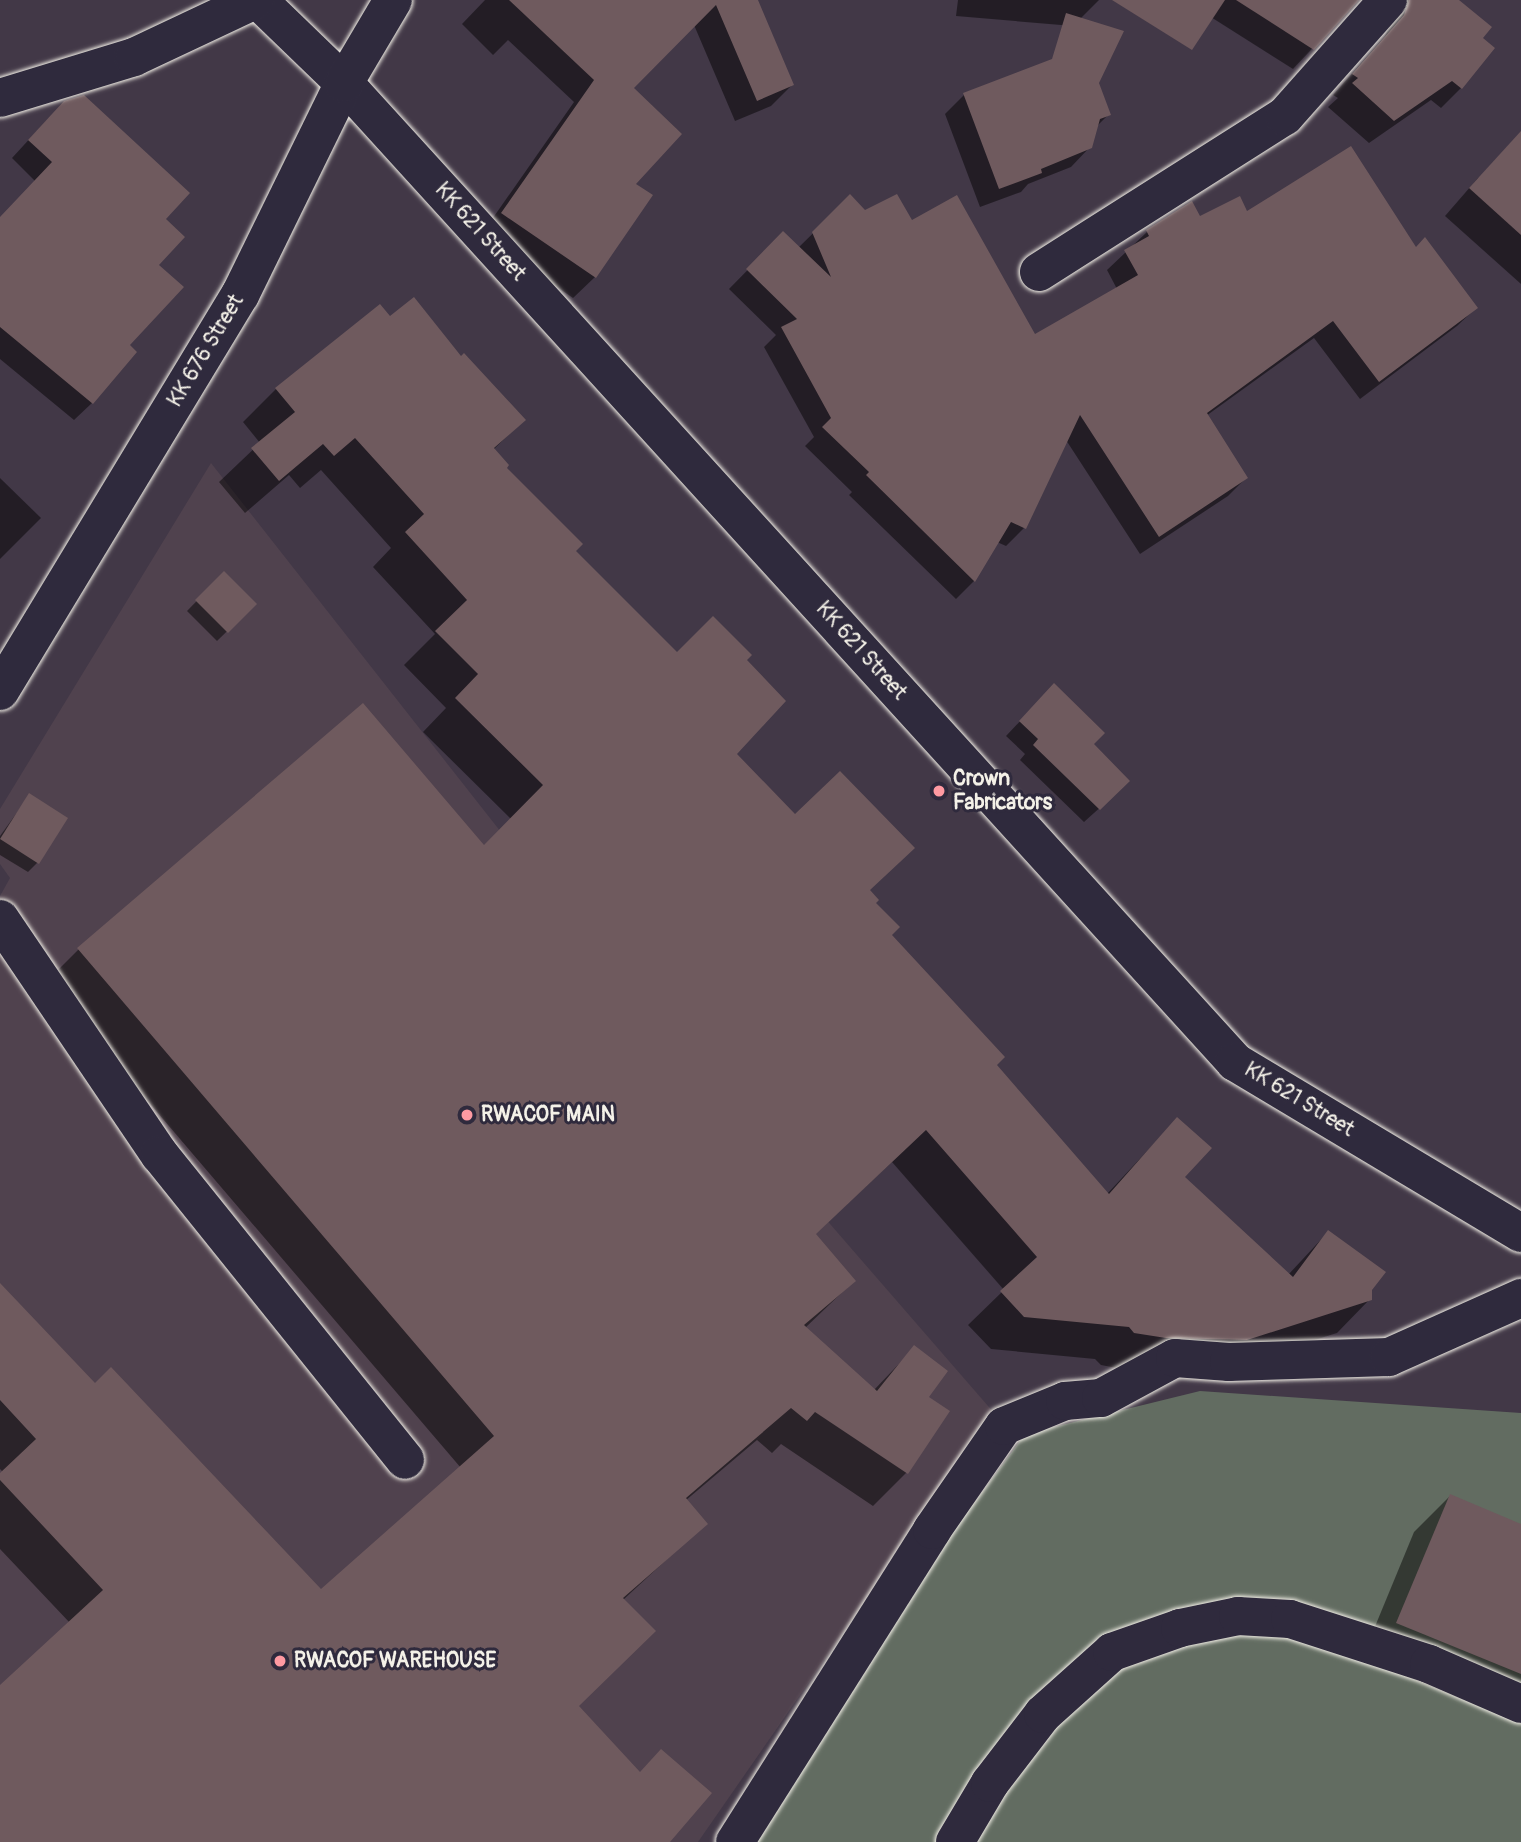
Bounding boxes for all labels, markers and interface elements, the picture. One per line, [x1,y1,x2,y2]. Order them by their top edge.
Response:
street label: KK 621 Street [429,178,531,286]
street label: KK 676 Street [163,290,249,412]
street label: KK 621 Street [810,597,912,705]
place label: Crown Fabricators [953,766,1052,816]
marker: Crown Fabricators [931,783,947,799]
street label: KK 621 Street [1240,1057,1358,1143]
place label: RWACOF MAIN [481,1102,615,1128]
marker: RWACOF MAIN [459,1107,475,1123]
place label: RWACOF WAREHOUSE [294,1648,496,1674]
marker: RWACOF WAREHOUSE [272,1653,288,1669]

